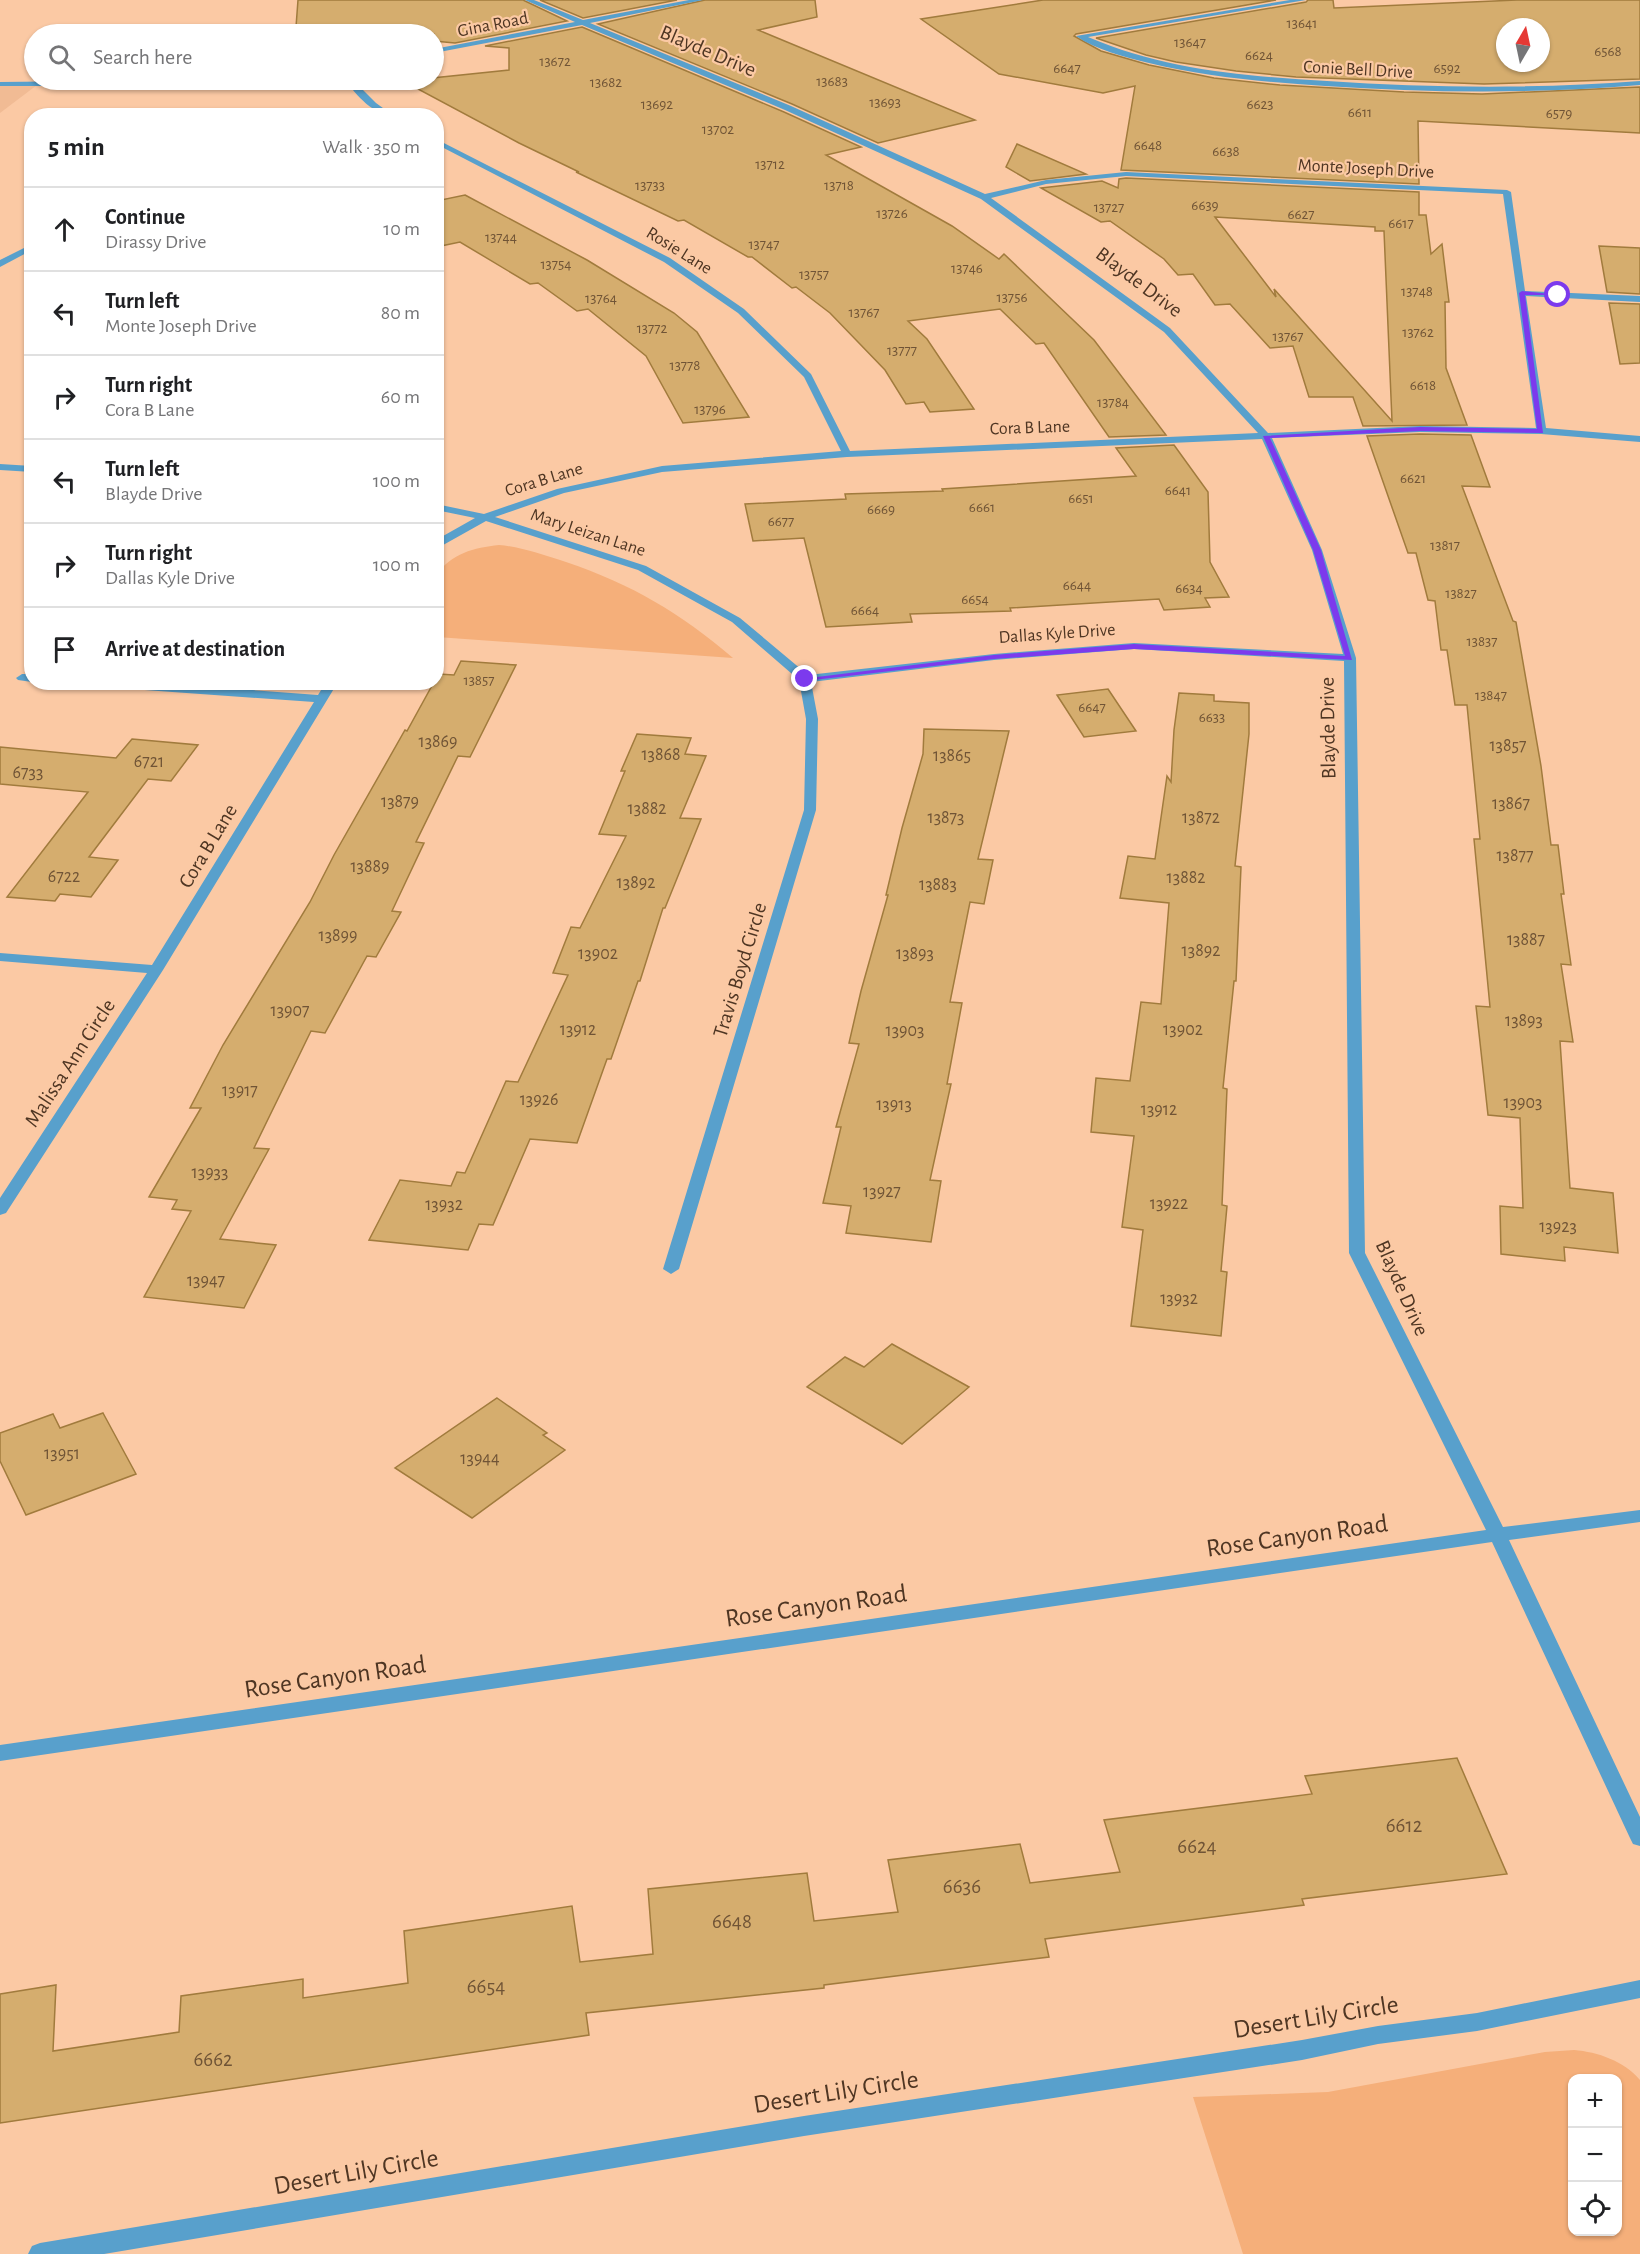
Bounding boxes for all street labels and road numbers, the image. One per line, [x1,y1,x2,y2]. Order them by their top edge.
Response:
street label: Gina Road [456,9,530,41]
street label: Blayde Drive [657,21,759,81]
street label: Conie Bell Drive [1303,58,1413,82]
street label: Monte Joseph Drive [1297,156,1435,182]
street label: Rosie Lane [643,224,715,278]
street label: Blayde Drive [1092,243,1186,321]
street label: Cora B Lane [989,418,1071,438]
street label: Cora B Lane [503,460,585,500]
street label: Mary Leizan Lane [528,506,648,560]
street label: Dallas Kyle Drive [998,621,1116,647]
street label: Blayde Drive [1317,677,1339,779]
street label: Cora B Lane [175,800,241,892]
street label: Travis Boyd Circle [709,900,771,1040]
street label: Malissa Ann Circle [21,995,119,1131]
street label: Blayde Drive [1372,1237,1432,1339]
street label: Rose Canyon Road [1205,1510,1389,1562]
street label: Rose Canyon Road [724,1580,908,1632]
street label: Rose Canyon Road [243,1651,427,1703]
street label: Desert Lily Circle [1232,1991,1400,2043]
street label: Desert Lily Circle [752,2066,920,2118]
street label: Desert Lily Circle [272,2145,440,2199]

